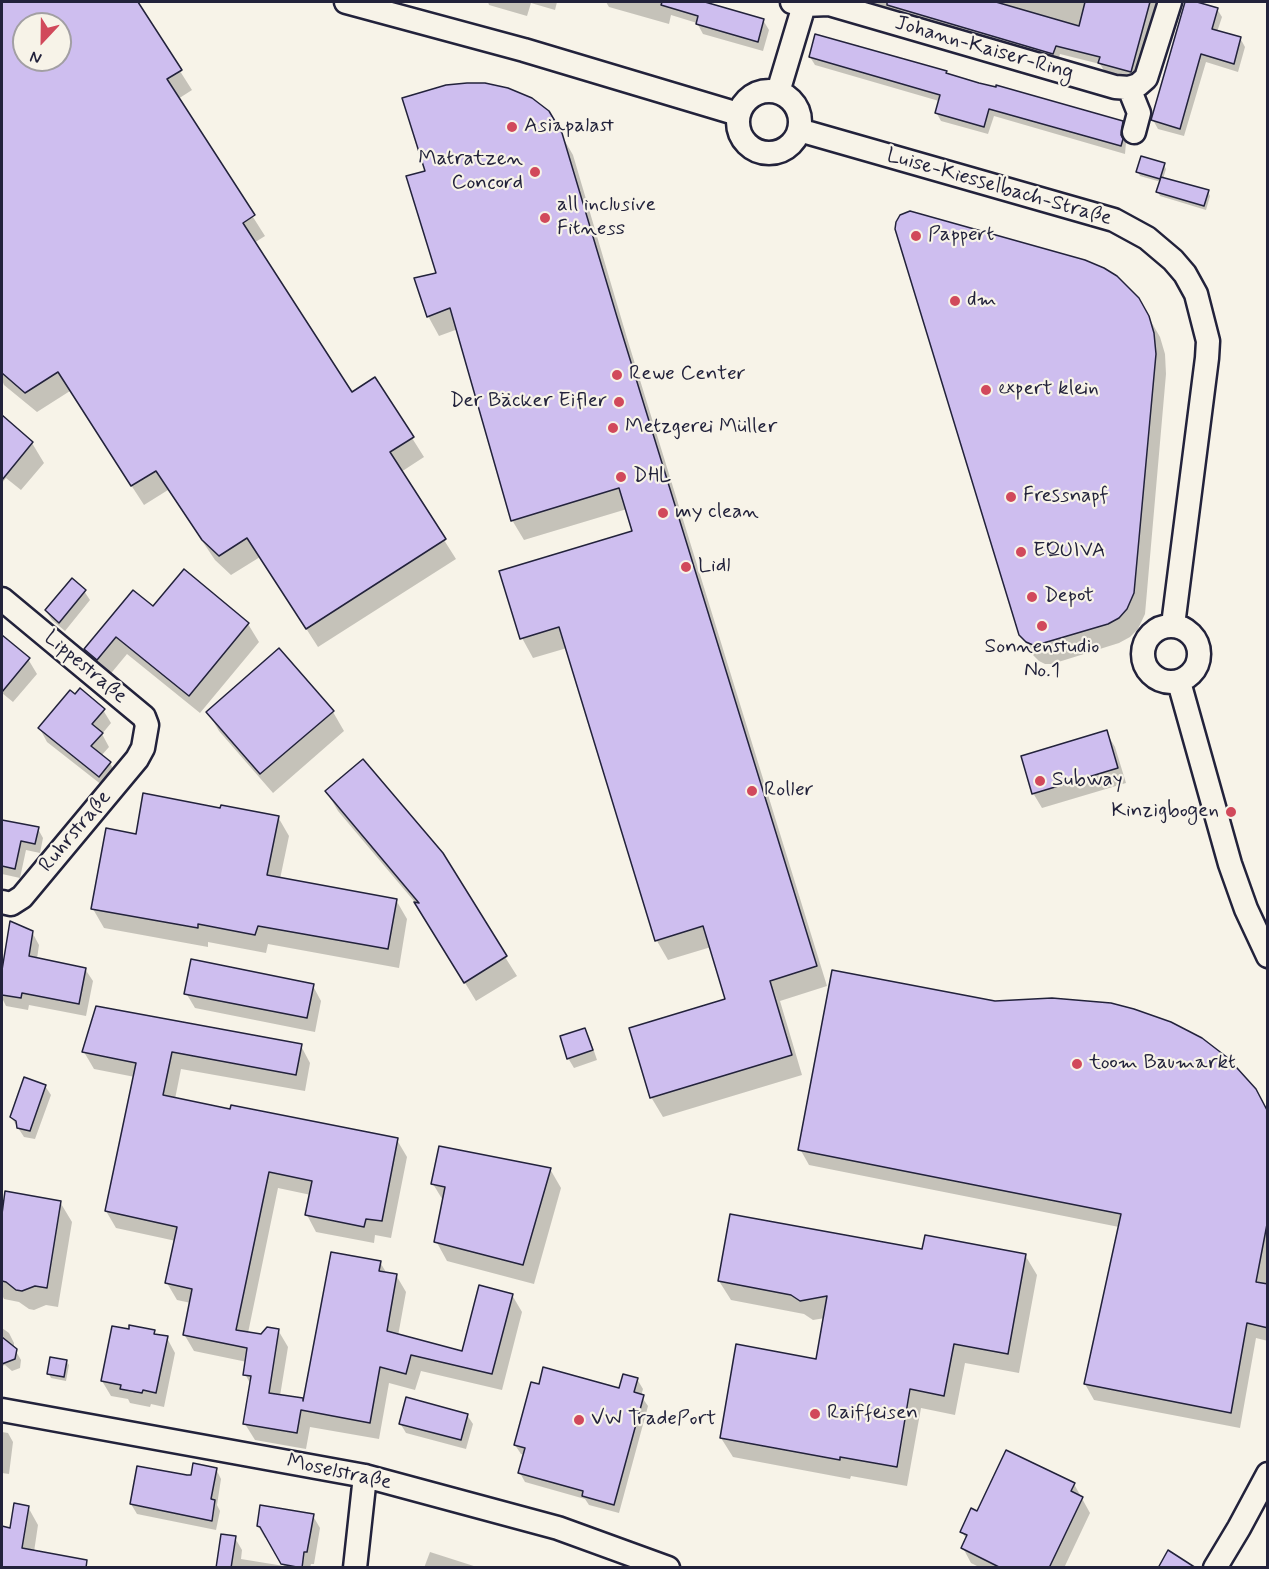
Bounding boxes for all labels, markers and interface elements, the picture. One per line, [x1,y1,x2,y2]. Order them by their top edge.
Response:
street label: Johann-Kaiser-Ring [892,11,1076,87]
north arrow [12,12,72,72]
text: N [27,46,45,69]
place label: Asiapalast [524,114,614,140]
marker: Asiapalast [505,120,519,134]
street label: Luise-Kiesselbach-Straße [884,144,1114,232]
place label: Matratzen Concord [418,147,523,197]
marker: Matratzen Concord [528,165,542,179]
place label: all inclusive Fitness [557,193,656,243]
marker: all inclusive Fitness [538,211,552,225]
place label: Pappert [928,223,994,249]
marker: Pappert [909,229,923,243]
place label: dm [967,288,997,314]
marker: dm [948,294,962,308]
place label: Rewe Center [629,362,746,388]
marker: Rewe Center [610,368,624,382]
place label: expert klein [998,377,1099,403]
marker: expert klein [979,383,993,397]
place label: Der Bäcker Eifler [450,389,607,415]
marker: Der Bäcker Eifler [612,395,626,409]
place label: Metzgerei Müller [625,415,777,441]
marker: Metzgerei Müller [606,421,620,435]
place label: DHL [633,464,672,490]
marker: DHL [614,470,628,484]
place label: Fressnapf [1023,484,1109,510]
marker: Fressnapf [1004,490,1018,504]
place label: my clean [675,500,759,526]
marker: my clean [656,506,670,520]
place label: EQUIVA [1033,539,1106,565]
marker: EQUIVA [1014,545,1028,559]
place label: Lidl [698,554,730,580]
marker: Lidl [679,560,693,574]
place label: Depot [1044,584,1094,610]
marker: Depot [1025,590,1039,604]
marker: Sonnenstudio No.1 [1035,619,1049,633]
street label: Lippestraße [38,626,132,710]
place label: Sonnenstudio No.1 [985,635,1099,685]
place label: Subway [1052,768,1123,794]
marker: Subway [1033,774,1047,788]
place label: Roller [764,778,813,804]
marker: Roller [745,784,759,798]
street label: Ruhrstraße [35,786,117,878]
place label: Kinzigbogen [1111,799,1219,825]
marker: Kinzigbogen [1224,805,1238,819]
place label: toom Baumarkt [1089,1051,1236,1077]
marker: toom Baumarkt [1070,1057,1084,1071]
place label: Raiffeisen [827,1401,918,1427]
place label: VW TradePort [591,1407,716,1433]
marker: Raiffeisen [808,1407,822,1421]
marker: VW TradePort [572,1413,586,1427]
street label: Moselstraße [284,1450,394,1496]

